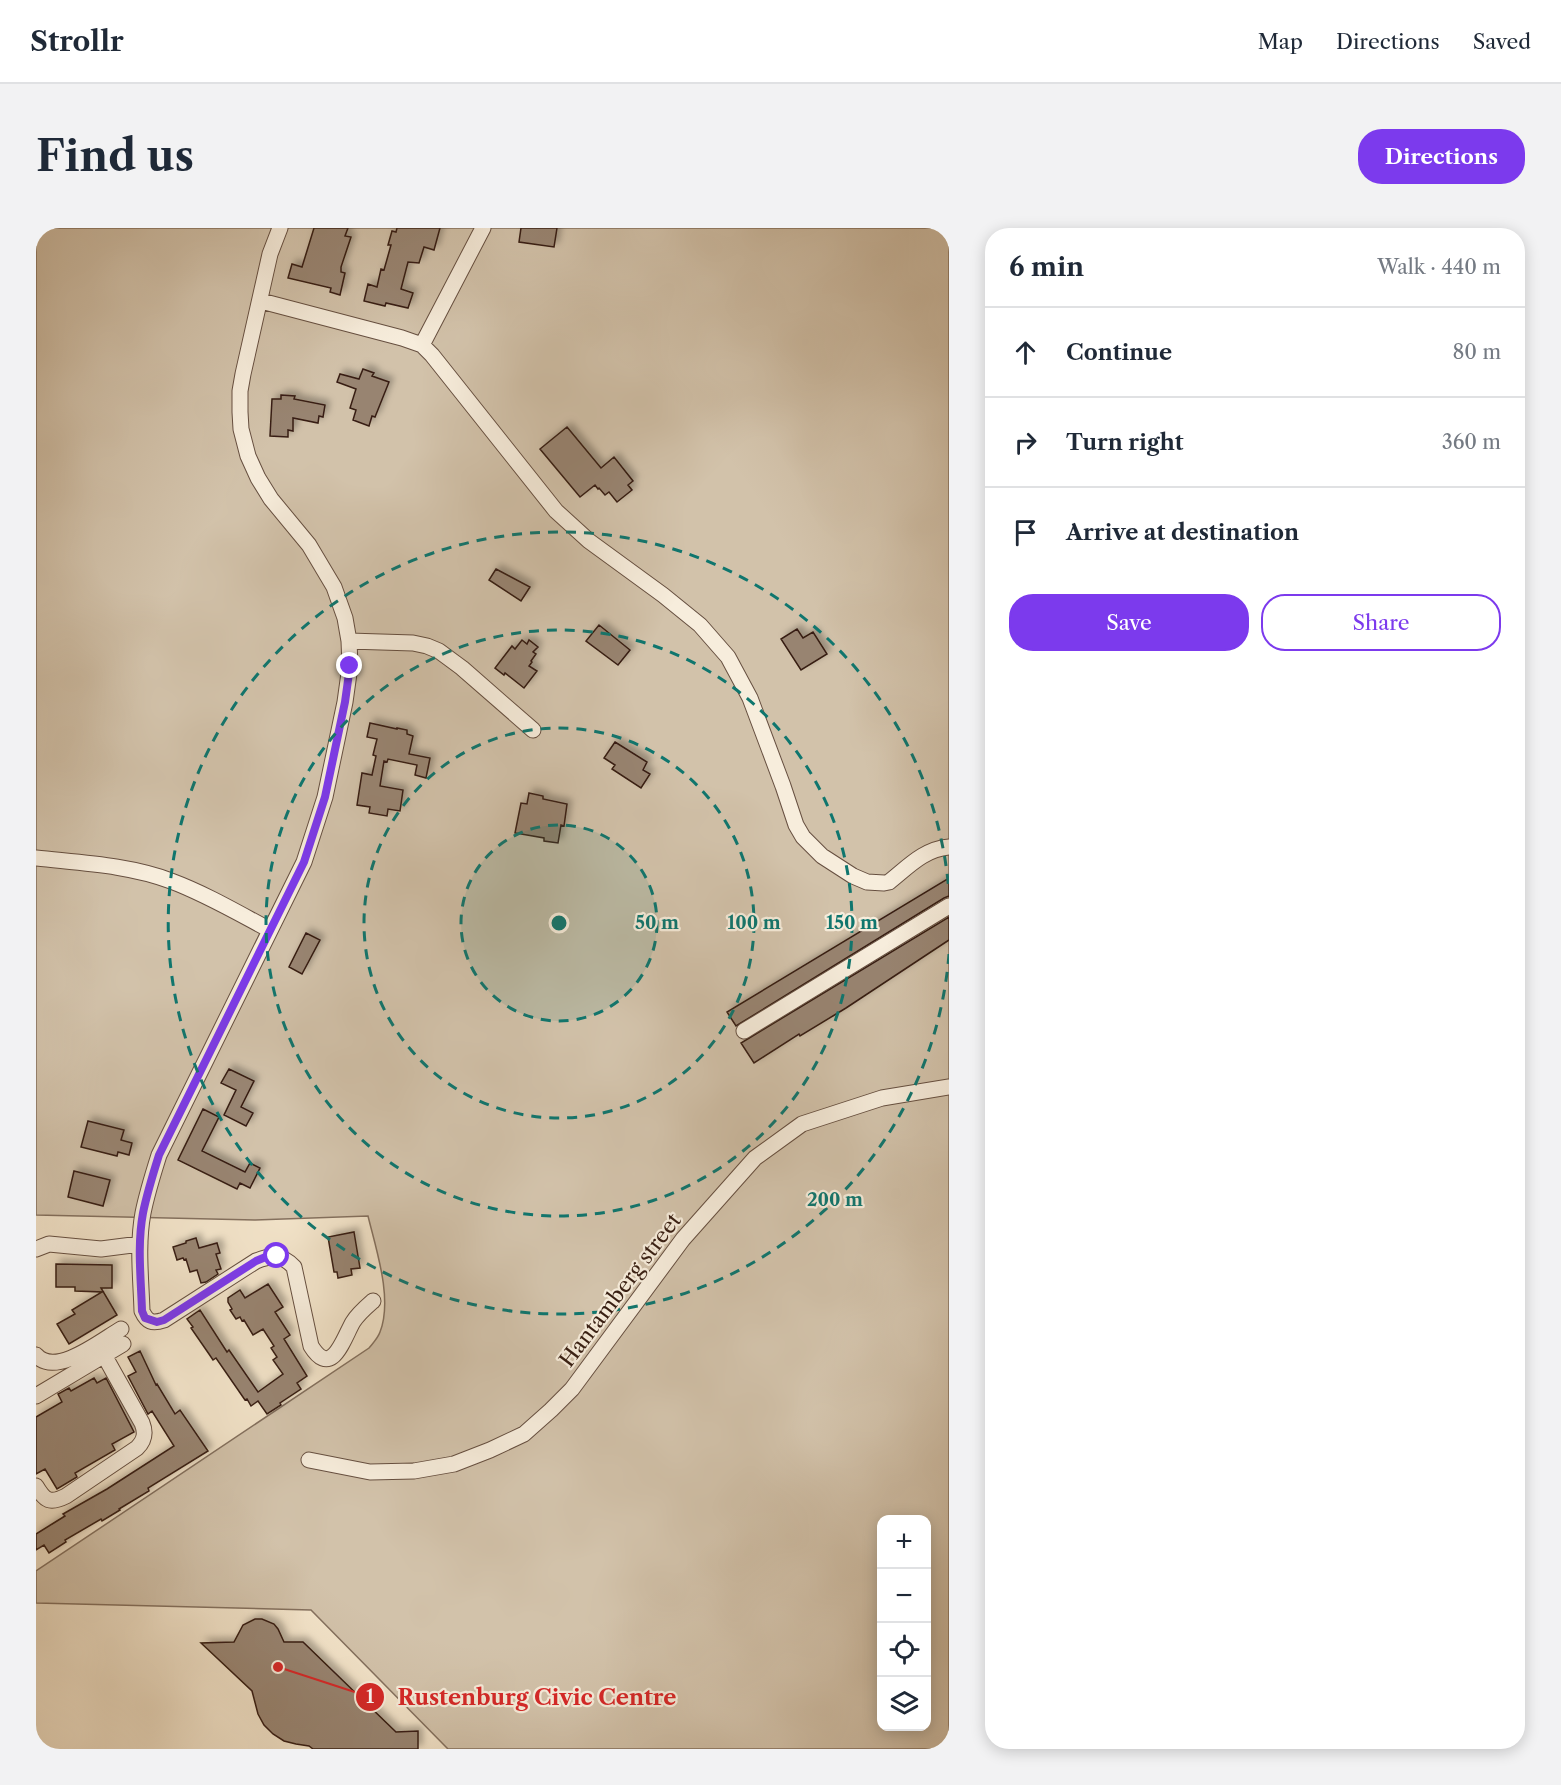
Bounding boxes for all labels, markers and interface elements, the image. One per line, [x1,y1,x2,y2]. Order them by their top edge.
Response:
text: Strollr [30,24,124,58]
text: Map [1258,29,1303,54]
text: Directions [1336,29,1440,54]
text: Saved [1473,29,1531,54]
button: Directions [1358,129,1525,184]
text: Find us [36,130,194,182]
text: 6 min [1009,251,1084,283]
text: Walk · 440 m [1377,255,1501,279]
icon: ahead [1009,336,1042,369]
text: Continue [1066,339,1172,366]
text: 80 m [1453,340,1501,364]
icon: right [1009,426,1042,459]
text: Turn right [1066,429,1184,456]
text: 360 m [1442,430,1501,454]
icon: arrive [1009,516,1042,549]
text: Arrive at destination [1066,519,1299,546]
button: Save [1009,594,1249,651]
button: Share [1261,594,1501,651]
route end [336,652,362,678]
text: 50 m [635,912,679,934]
text: 100 m [727,912,781,934]
text: 150 m [826,912,878,934]
centre of rings [549,913,569,933]
text: 200 m [807,1189,863,1211]
street label: Hantamberg street [554,1208,686,1372]
route start [263,1242,289,1268]
map controls [877,1515,931,1731]
button: + [877,1515,931,1569]
button: − [877,1569,931,1623]
button: locate [877,1623,931,1677]
callout: Rustenburg Civic Centre [355,1677,688,1717]
button: layers [877,1677,931,1731]
text: Rustenburg Civic Centre [397,1684,677,1711]
text: 1 [366,1686,374,1708]

